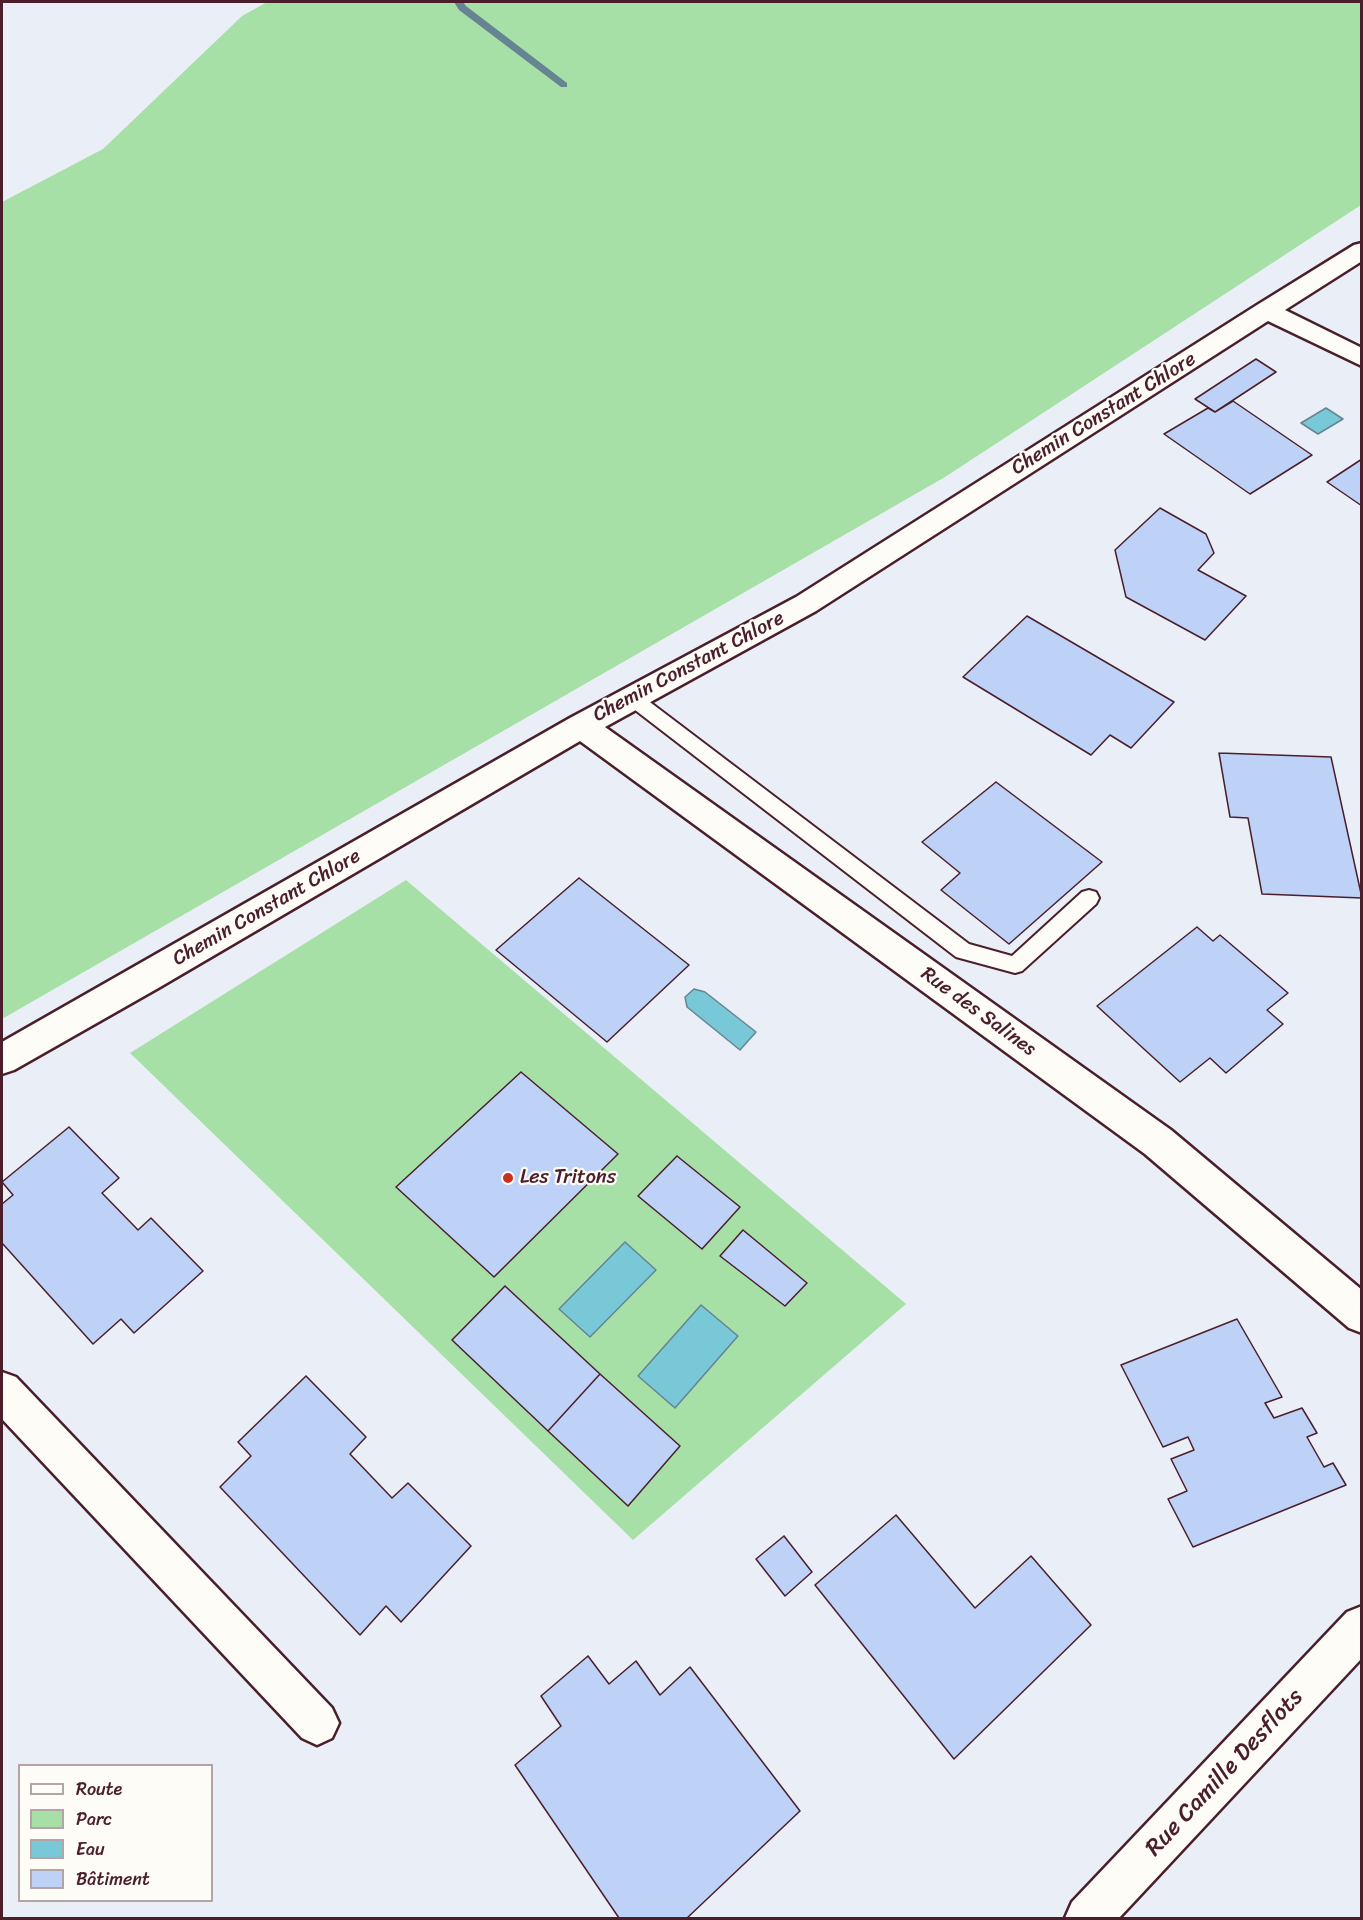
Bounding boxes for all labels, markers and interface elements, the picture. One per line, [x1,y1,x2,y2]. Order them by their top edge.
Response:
street label: Chemin Constant Chlore [1007,347,1201,481]
street label: Chemin Constant Chlore [589,606,789,728]
street label: Chemin Constant Chlore [169,844,365,972]
street label: Rue des Salines [916,962,1040,1062]
place label: Les Tritons [520,1166,616,1190]
marker: Les Tritons [501,1171,515,1185]
street label: Rue Camille Desflots [1140,1683,1310,1863]
legend [18,1764,213,1902]
text: Route [76,1773,122,1805]
text: Parc [76,1803,112,1835]
text: Eau [76,1833,105,1865]
text: Bâtiment [76,1863,150,1895]

